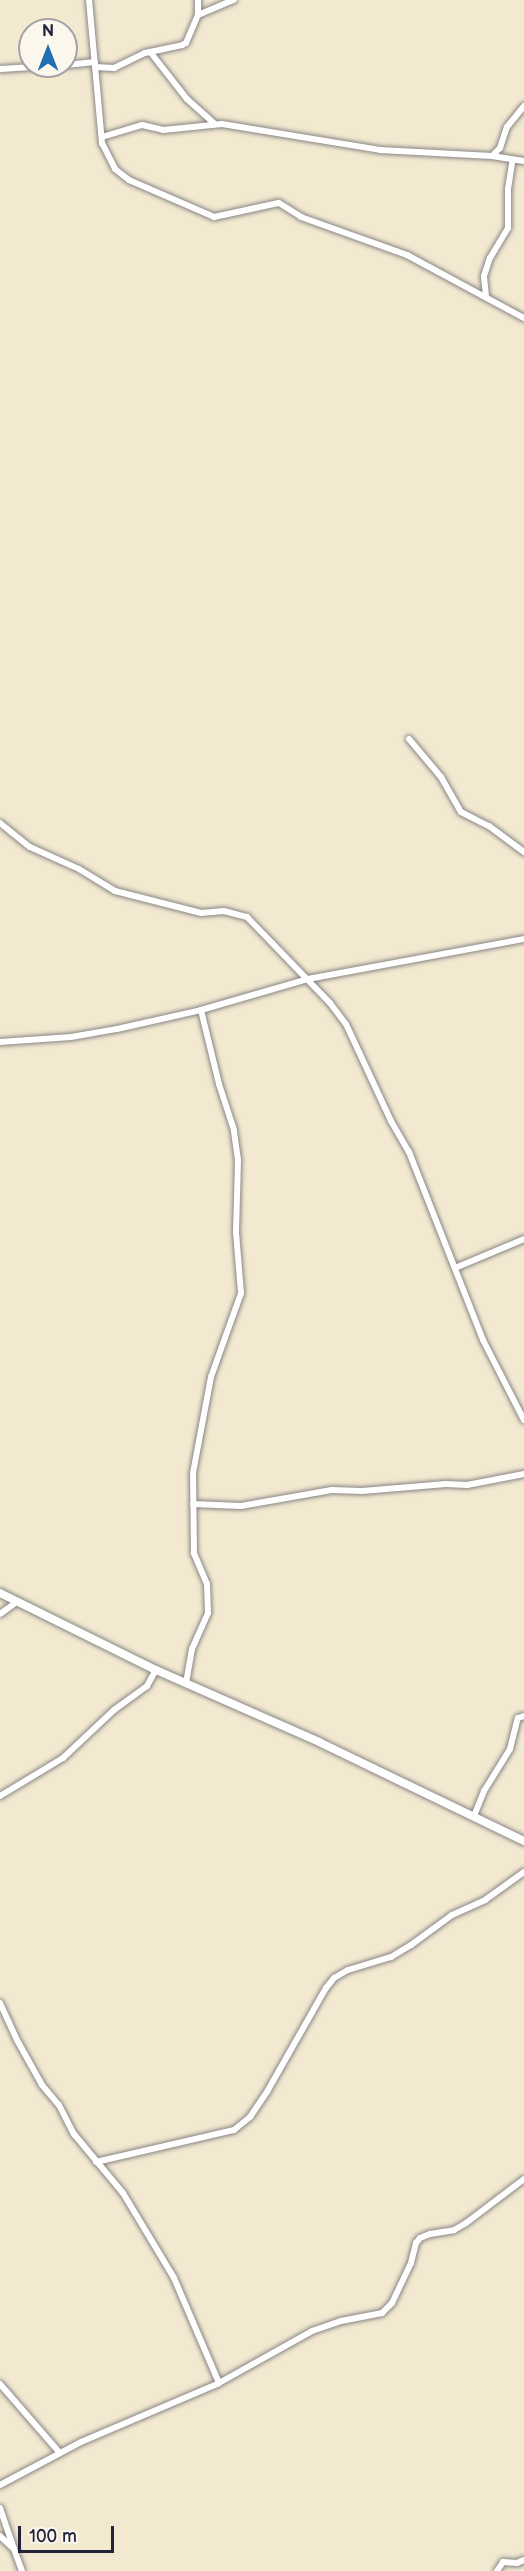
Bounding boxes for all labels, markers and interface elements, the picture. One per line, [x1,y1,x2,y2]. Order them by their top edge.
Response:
north arrow [18,18,78,78]
text: N [42,22,54,41]
scale bar [21,2514,117,2552]
text: 100 m [29,2526,77,2547]

